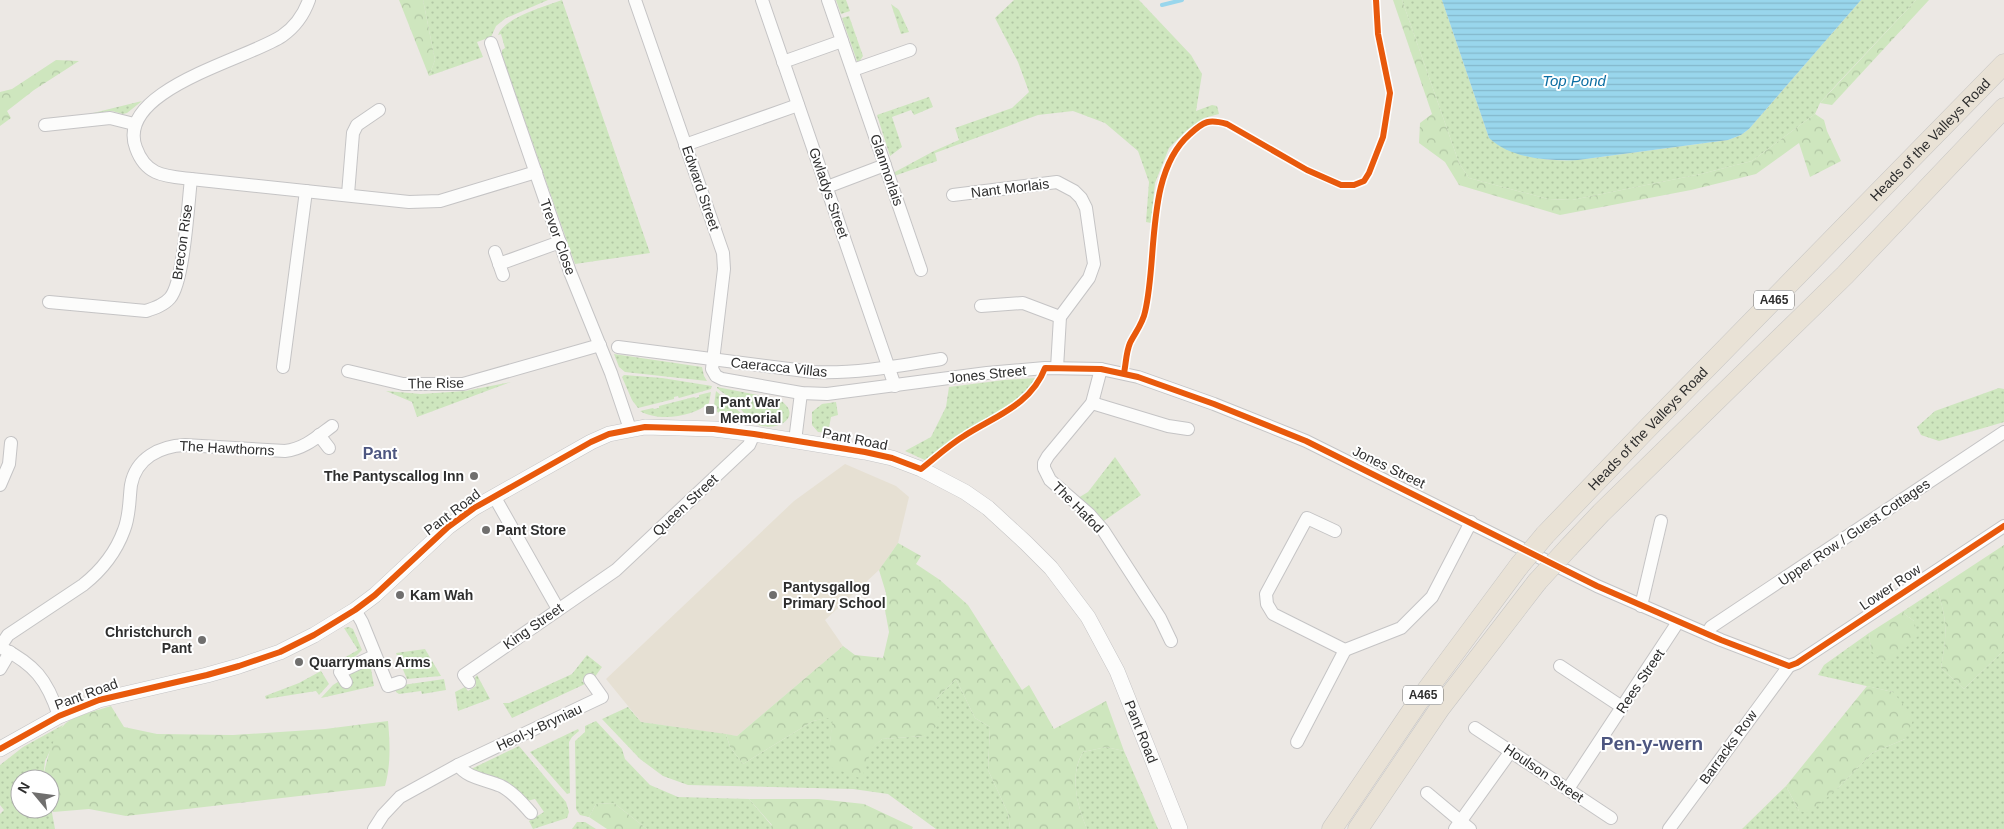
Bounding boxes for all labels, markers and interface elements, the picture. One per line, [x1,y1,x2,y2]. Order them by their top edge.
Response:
water label: Top Pond [1542,72,1606,89]
street label: Heads of the Valleys Road [1867,75,1993,204]
street label: Glanmorlais [867,132,907,208]
street label: Edward Street [679,143,723,233]
street label: Gwladys Street [806,146,852,241]
street label: Nant Morlais [970,175,1050,201]
street label: Trevor Close [537,197,579,277]
street label: Brecon Rise [169,203,195,281]
road number: A465 [1754,290,1794,310]
street label: Caeracca Villas [730,354,828,380]
street label: Jones Street [947,362,1027,386]
street label: Heads of the Valleys Road [1585,364,1711,493]
street label: The Rise [408,375,464,391]
place label: Pant War Memorial [720,394,781,426]
marker: Pant War Memorial [704,404,716,416]
street label: Pant Road [821,425,889,453]
street label: The Hawthorns [179,438,275,458]
street label: Jones Street [1350,443,1428,491]
district label: Pant [363,445,398,462]
place label: The Pantyscallog Inn [324,468,464,484]
marker: The Pantyscallog Inn [468,470,480,482]
street label: Queen Street [649,471,721,539]
street label: Upper Row / Guest Cottages [1775,475,1933,589]
street label: The Hafod [1049,478,1107,536]
street label: Pant Road [421,486,483,538]
place label: Pant Store [496,522,566,538]
marker: Pant Store [480,524,492,536]
street label: Lower Row [1856,560,1924,613]
place label: Pantysgallog Primary School [783,579,886,611]
place label: Kam Wah [410,587,473,603]
marker: Kam Wah [394,589,406,601]
marker: Pantysgallog Primary School [767,589,779,601]
street label: King Street [500,600,566,652]
place label: Christchurch Pant [105,624,192,656]
marker: Christchurch Pant [196,634,208,646]
street label: Rees Street [1613,646,1667,716]
place label: Quarrymans Arms [309,654,431,670]
marker: Quarrymans Arms [293,656,305,668]
street label: Pant Road [52,675,120,713]
road number: A465 [1403,686,1443,704]
street label: Pant Road [1122,698,1161,765]
street label: Heol-y-Bryniau [494,700,584,754]
street label: Barracks Row [1696,706,1761,787]
district label: Pen-y-wern [1601,733,1703,754]
street label: Houlson Street [1501,740,1587,806]
north arrow [10,769,60,819]
text: N [14,779,33,796]

